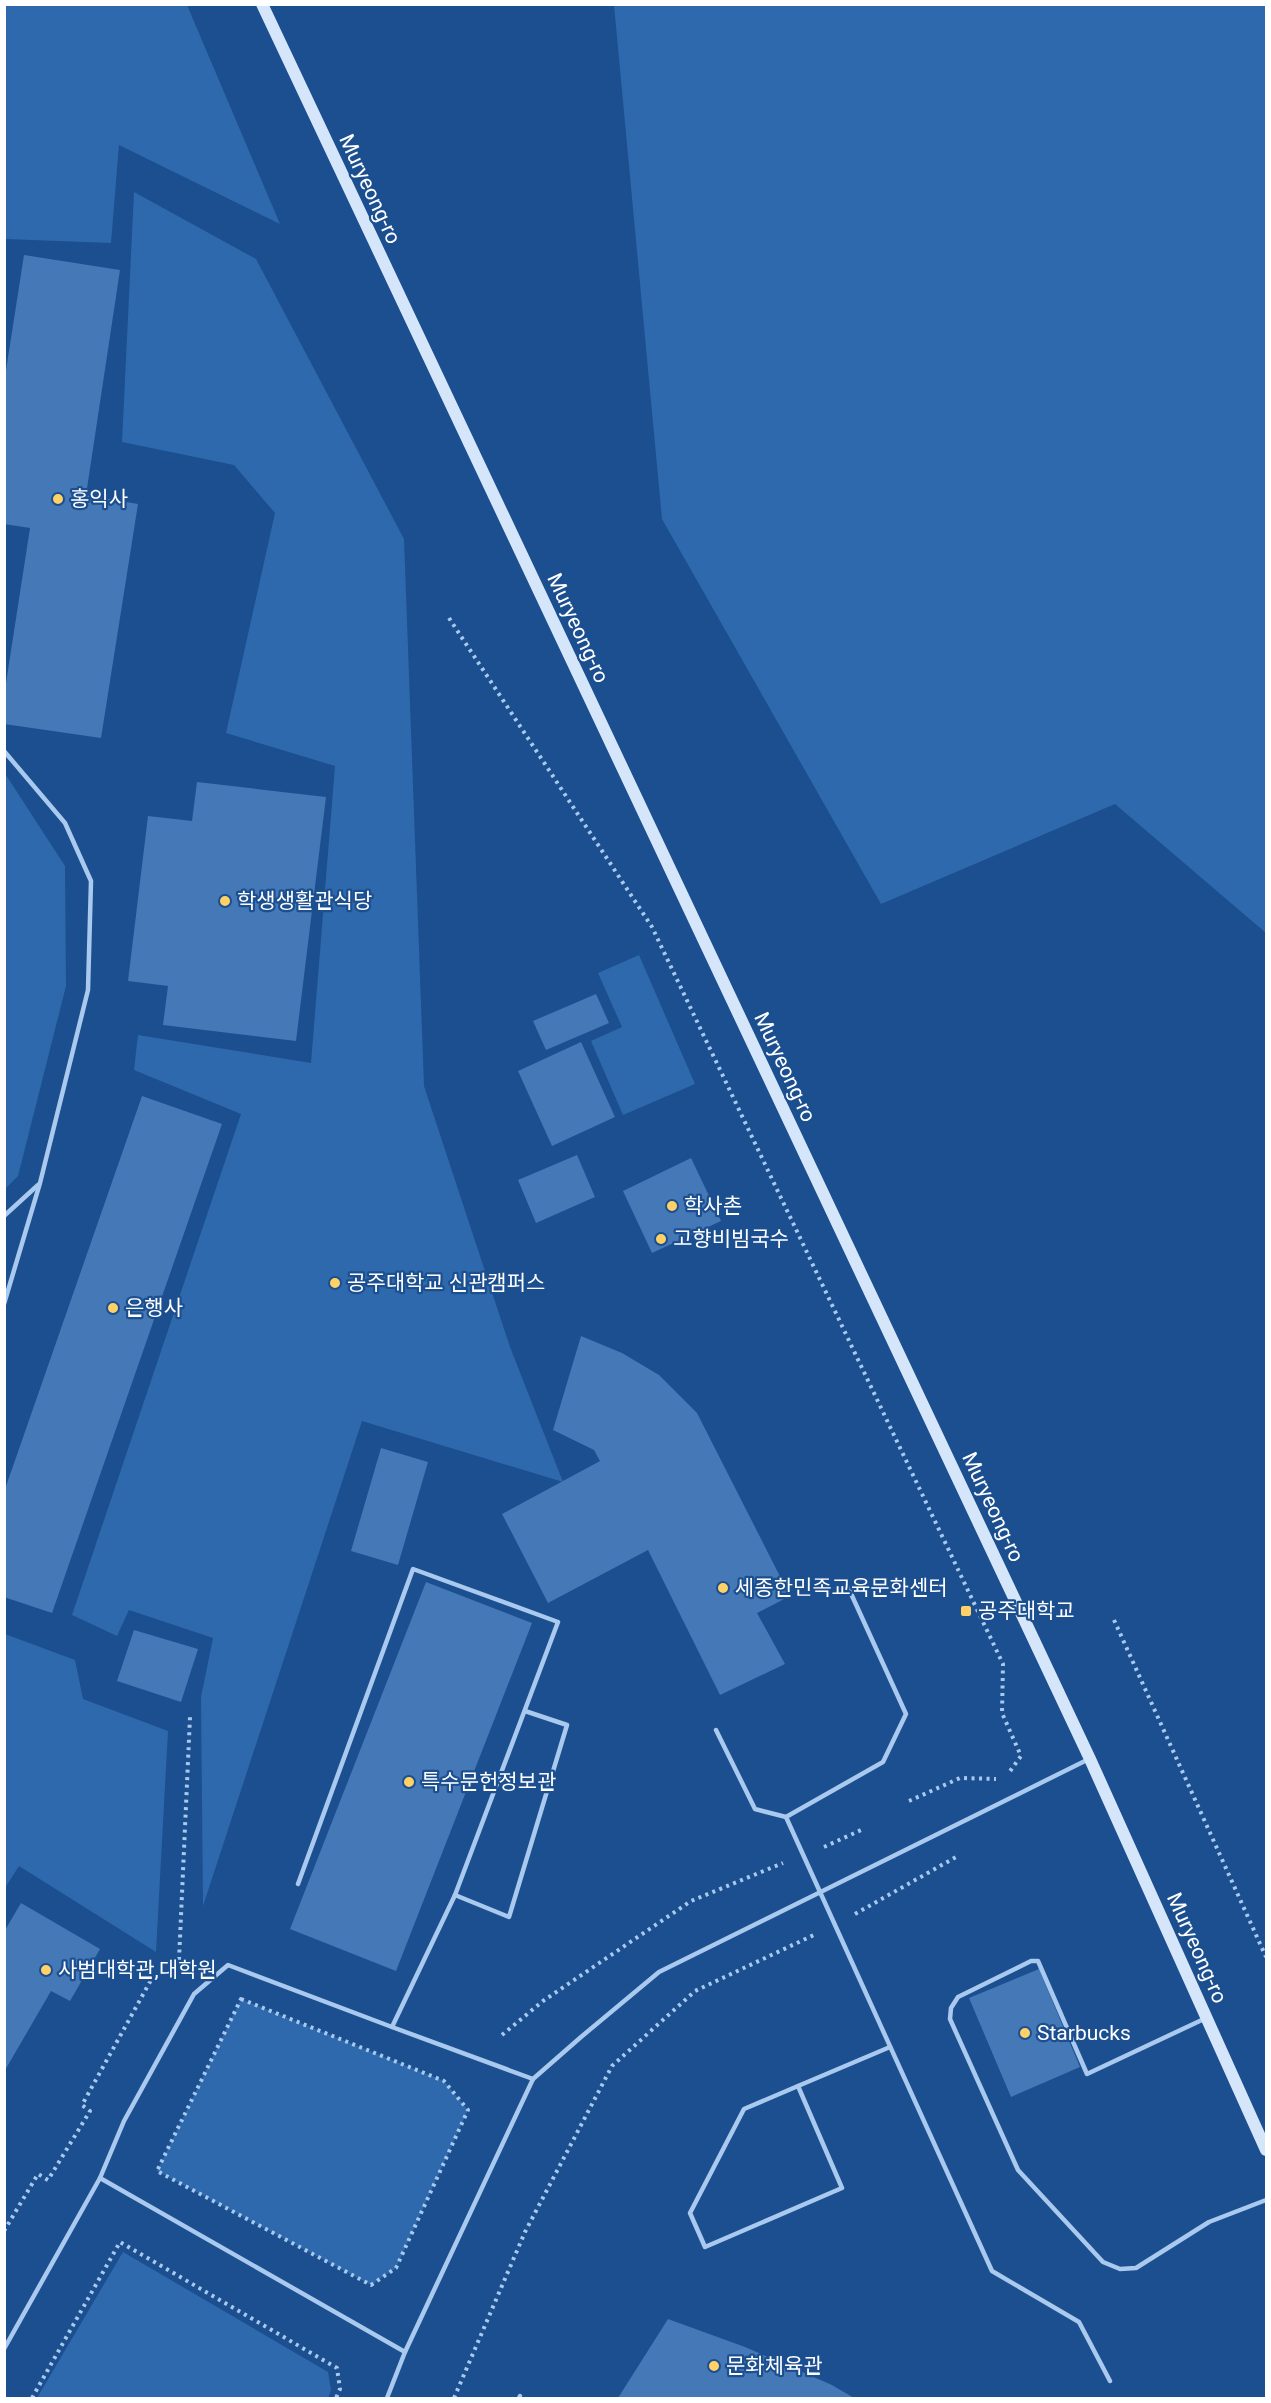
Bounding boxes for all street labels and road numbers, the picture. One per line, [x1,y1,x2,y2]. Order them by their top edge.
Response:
street label: Muryeong-ro [334,130,406,248]
street label: Muryeong-ro [542,569,614,687]
street label: Muryeong-ro [749,1008,821,1126]
street label: Muryeong-ro [957,1448,1029,1566]
street label: Muryeong-ro [1162,1889,1232,2007]

